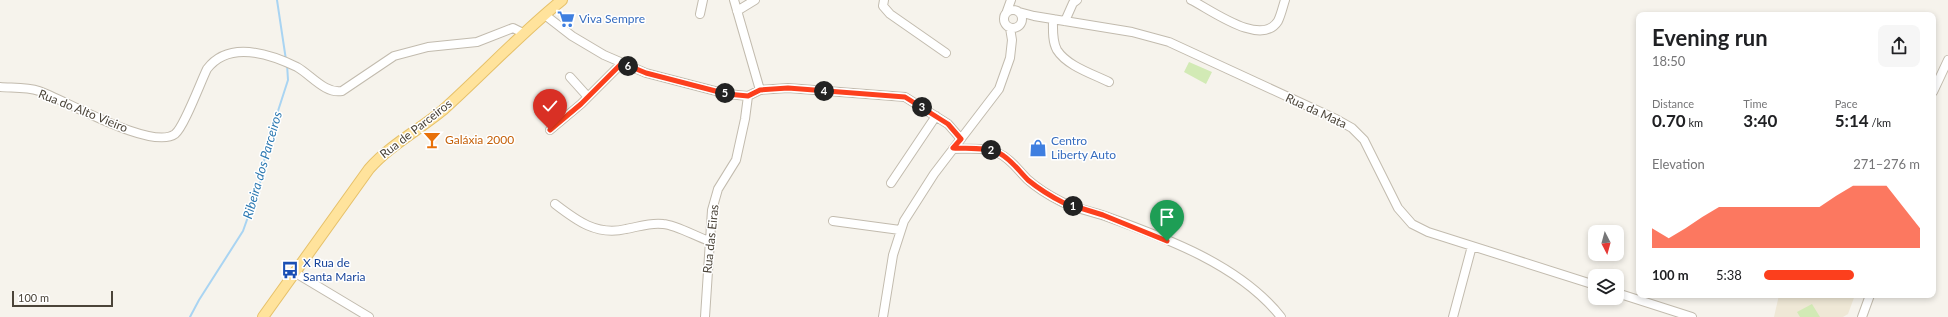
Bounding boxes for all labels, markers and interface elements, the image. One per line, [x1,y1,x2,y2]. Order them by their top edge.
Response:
supermarket icon: Viva Sempre [556,9,576,29]
place label: Viva Sempre [579,11,645,26]
text: Evening run [1652,24,1768,51]
button: share [1878,25,1920,67]
text: 18:50 [1652,53,1685,69]
pin: 6 [618,56,638,76]
text: 6 [625,59,631,72]
pin: 4 [814,81,834,101]
pin: 5 [715,83,735,103]
text: 4 [821,84,827,97]
street label: Rua do Alto Vieiro [36,86,130,135]
text: 5 [722,86,728,99]
pin [533,89,567,130]
street label: Rua da Mata [1283,90,1349,131]
icon: check [539,95,561,117]
street label: Rua de Parceiros [377,96,455,161]
pin: 3 [912,97,932,117]
text: Distance [1652,97,1694,110]
text: Time [1743,97,1767,110]
text: Pace [1835,97,1858,110]
text: 3 [919,100,925,113]
water label: Ribeira dos Parceiros [239,109,285,221]
text: 0.70 [1652,110,1686,131]
text: 3:40 [1743,110,1777,131]
text: 5:14 [1835,110,1869,131]
text: km [1686,116,1703,129]
text: /km [1869,116,1891,129]
bar icon: Galáxia 2000 [422,130,442,150]
place label: Galáxia 2000 [445,132,514,147]
place label: Centro Liberty Auto [1051,133,1116,162]
shop icon: Centro Liberty Auto [1028,138,1048,158]
pin: 2 [981,140,1001,160]
text: 2 [988,143,994,156]
text: Elevation [1652,156,1705,172]
text: 271–276 m [1853,156,1920,172]
pin: 1 [1063,196,1083,216]
text: 1 [1070,199,1076,212]
pin [1150,200,1184,241]
street label: Rua das Eiras [699,204,722,274]
icon: arrive [1156,206,1178,228]
north arrow [1588,225,1624,261]
map controls [1588,225,1624,305]
place label: X Rua de Santa Maria [303,255,366,284]
bus stop icon: X Rua de Santa Maria [280,260,300,280]
text: 100 m [1652,267,1689,283]
text: 5:38 [1716,267,1742,283]
button: layers [1588,269,1624,305]
scale bar [12,289,113,308]
text: 100 m [18,291,49,304]

